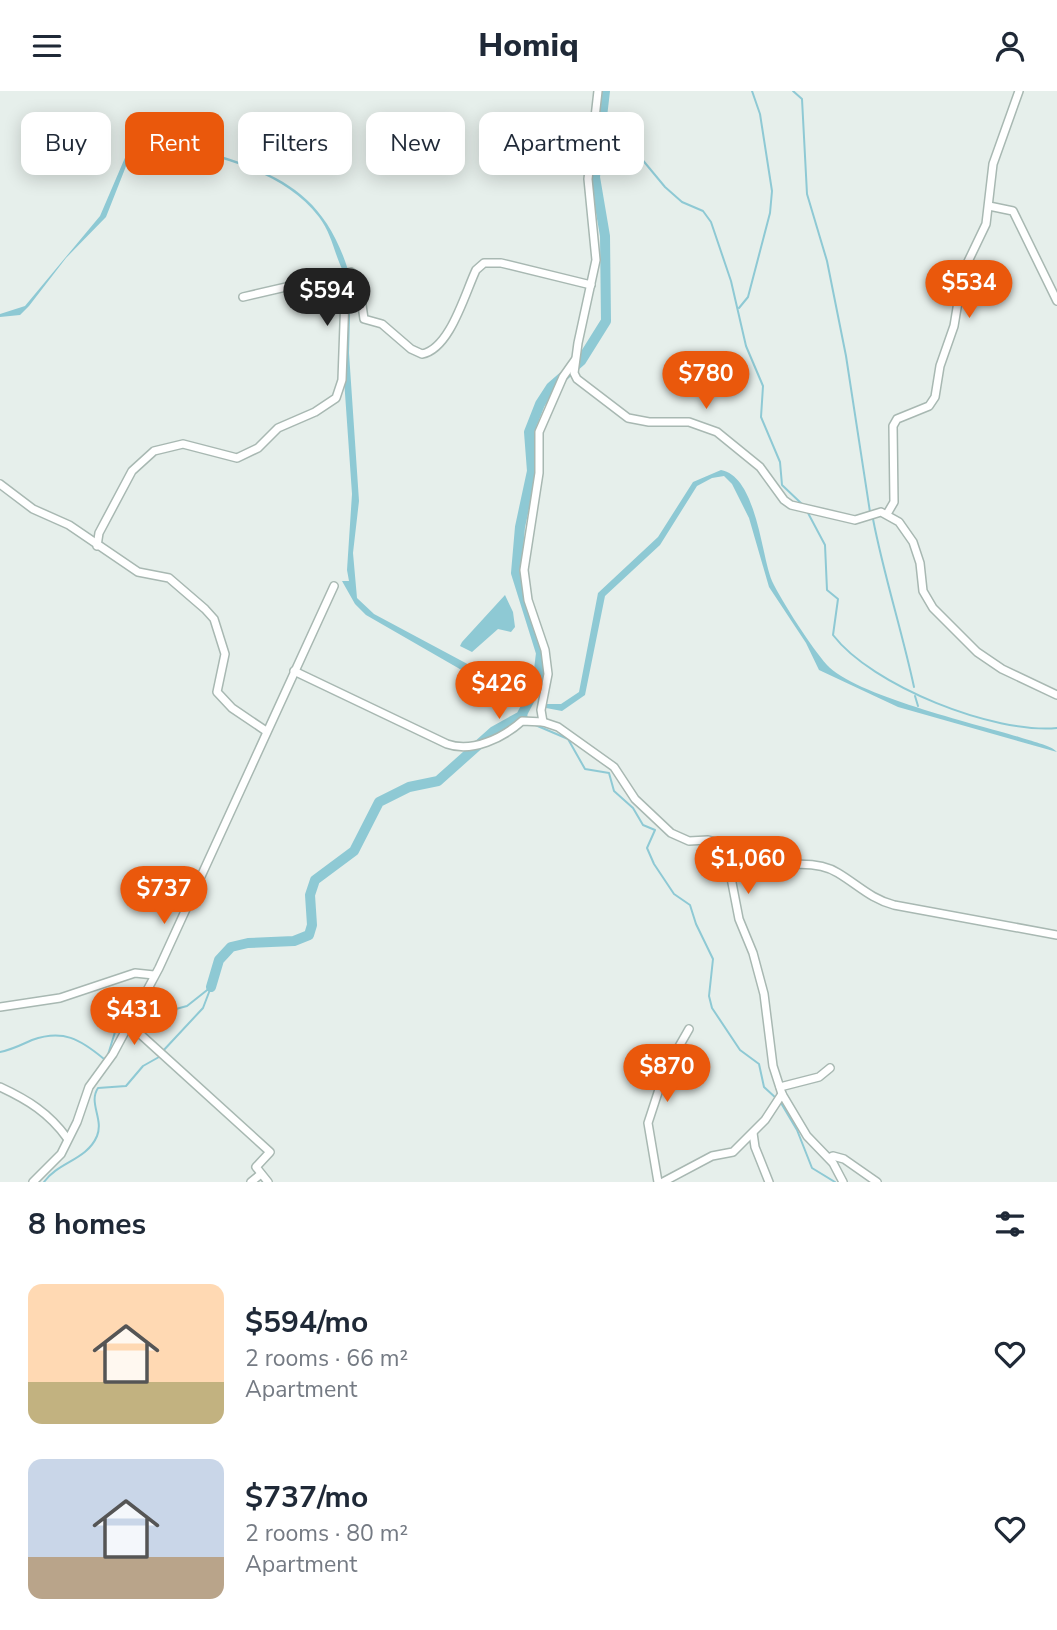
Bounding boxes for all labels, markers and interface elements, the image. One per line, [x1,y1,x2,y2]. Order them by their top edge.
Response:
text: Homiq [478,24,579,67]
icon: menu [28,27,66,65]
icon: person [991,27,1029,65]
chip: Buy [21,112,111,175]
chip: Rent [125,112,224,175]
chip: Filters [238,112,352,175]
chip: New [366,112,465,175]
chip: Apartment [479,112,644,175]
pin: $534 [928,261,1010,320]
text: $534 [941,267,997,298]
pin: $594 [286,268,368,328]
text: $594 [299,275,355,306]
pin: $780 [665,351,747,411]
text: $780 [678,358,734,389]
pin: $426 [458,661,540,721]
text: $426 [471,668,527,699]
pin: $1,060 [691,837,805,896]
text: $1,060 [711,843,785,874]
pin: $737 [123,867,205,926]
text: $737 [136,873,192,904]
pin: $431 [93,988,175,1047]
text: $431 [106,994,162,1025]
pin: $870 [626,1045,708,1104]
text: $870 [639,1051,695,1082]
text: 8 homes [28,1204,146,1245]
icon: filters [991,1205,1029,1243]
text: $594/mo [245,1302,368,1343]
icon: home [84,1312,168,1396]
icon: heart [991,1335,1029,1373]
text: 2 rooms · 66 m² [245,1343,408,1374]
text: Apartment [245,1374,357,1405]
text: $737/mo [245,1477,368,1518]
icon: home [84,1487,168,1571]
icon: heart [991,1510,1029,1548]
text: 2 rooms · 80 m² [245,1518,408,1549]
text: Apartment [245,1549,357,1580]

